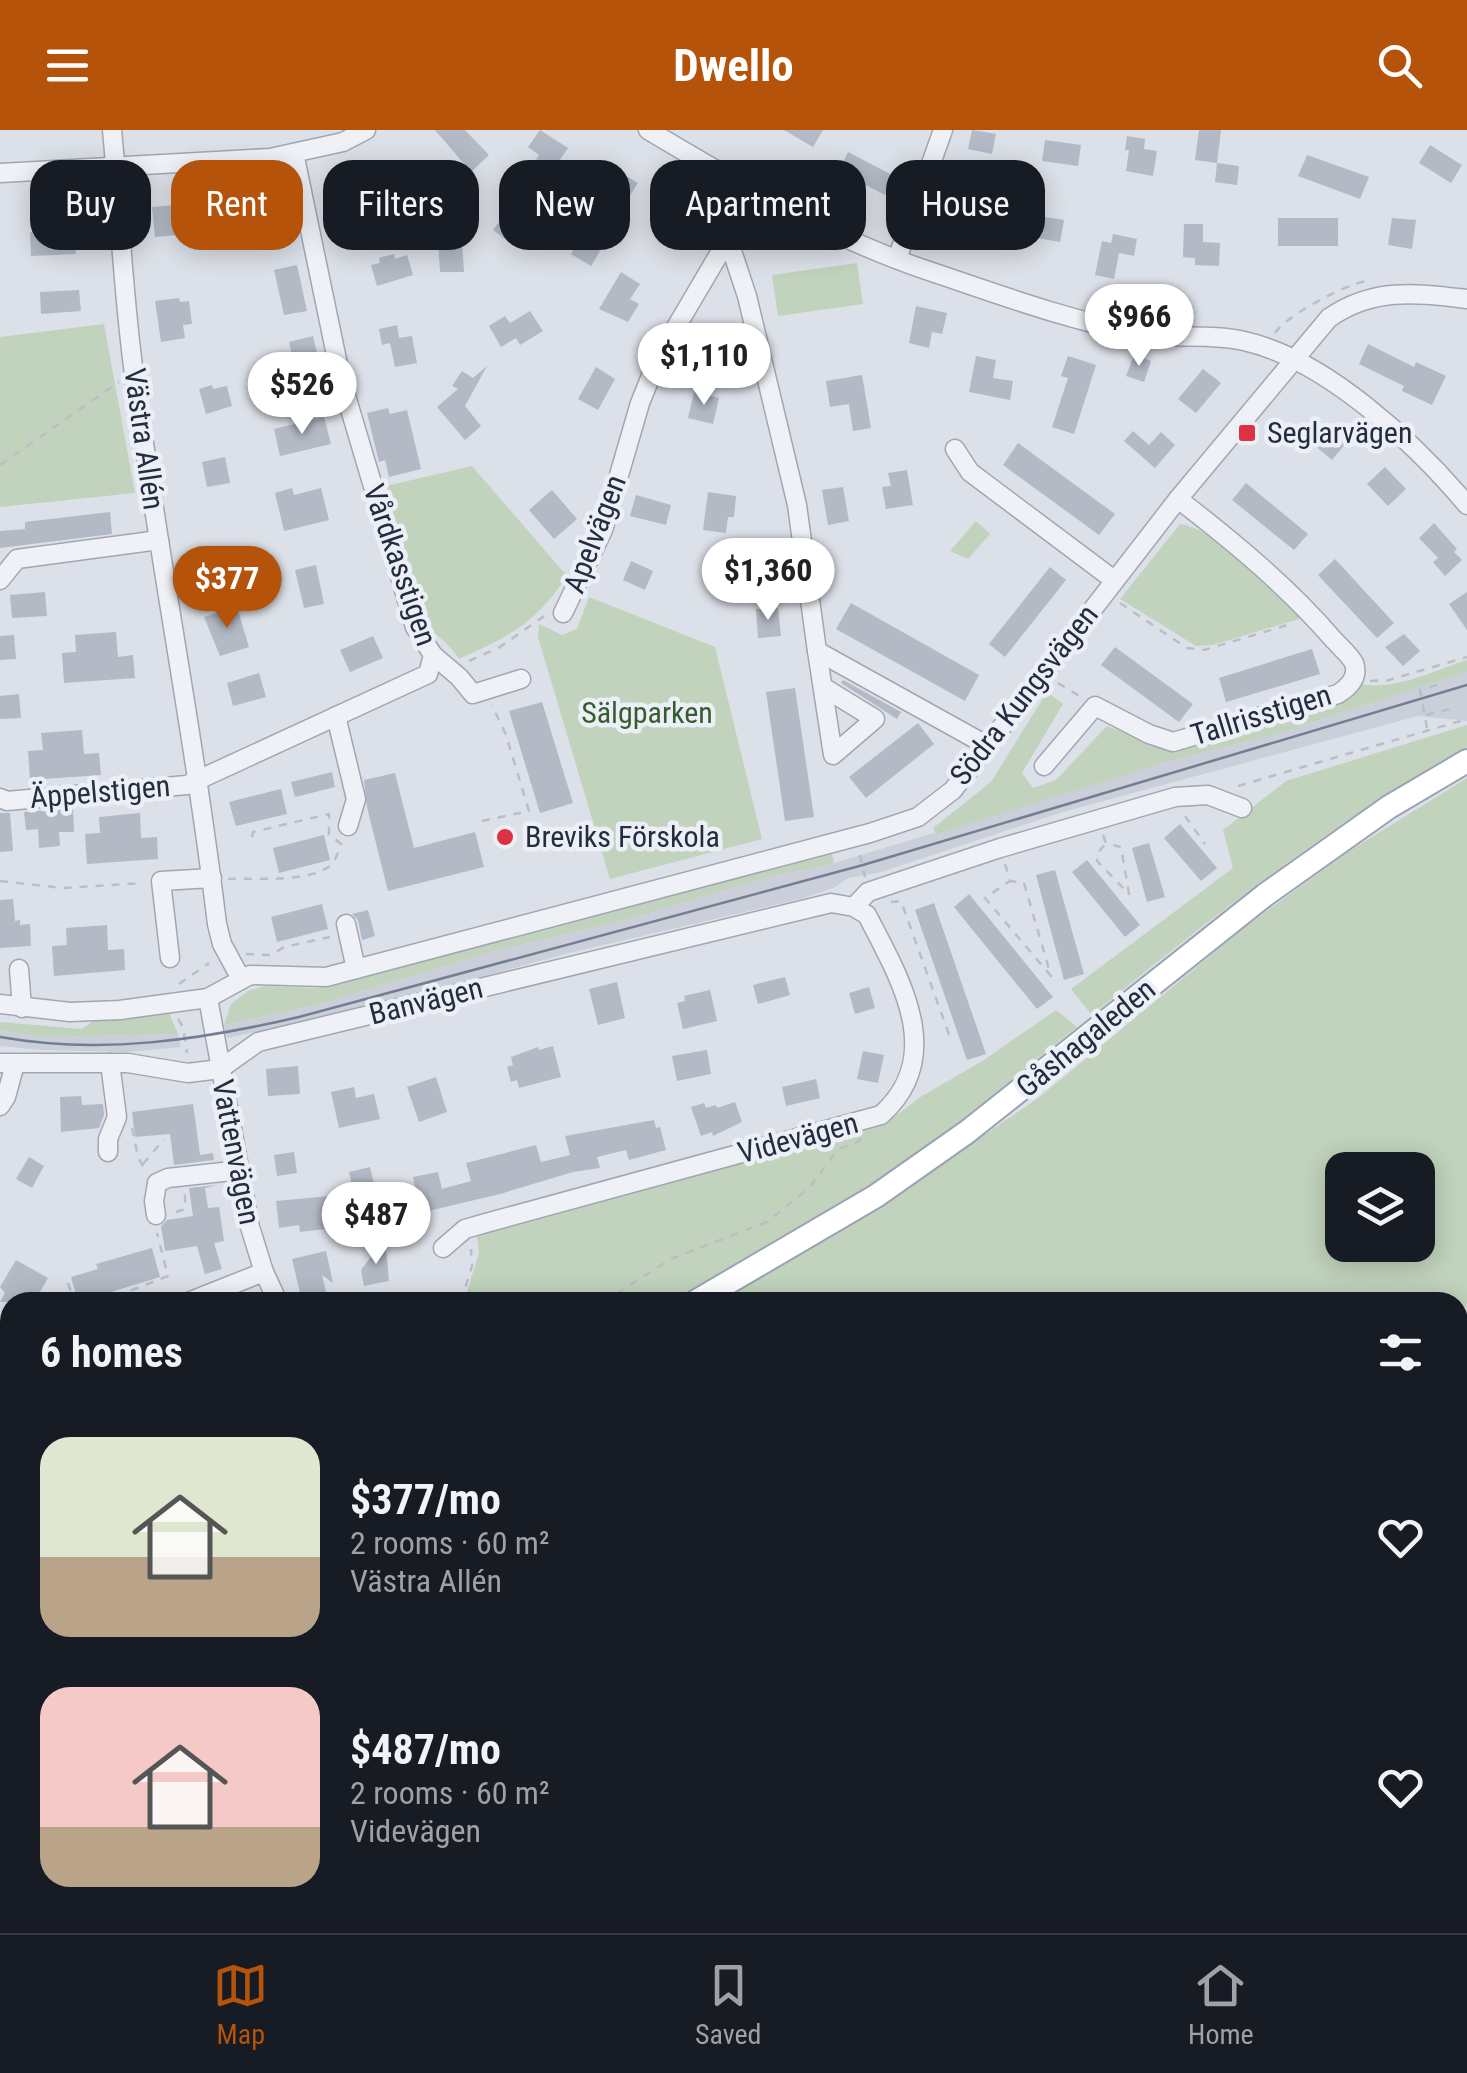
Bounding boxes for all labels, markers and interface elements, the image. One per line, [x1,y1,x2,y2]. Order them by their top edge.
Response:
icon: menu [40,38,95,93]
icon: search [1372,38,1427,93]
text: Dwello [673,39,794,92]
chip: Buy [30,160,151,250]
chip: Rent [171,160,303,250]
chip: Filters [323,160,479,250]
chip: New [499,160,630,250]
chip: Apartment [650,160,866,250]
chip: House [886,160,1045,250]
pin: $966 [1080,284,1198,369]
text: $966 [1107,297,1171,335]
pin: $1,110 [623,323,785,408]
text: $1,110 [660,336,748,374]
pin: $526 [243,352,361,437]
text: $526 [270,365,334,403]
street label: Västra Allén [117,366,172,512]
place label: Seglarvägen [1267,415,1412,450]
marker: Seglarvägen [1236,422,1258,444]
street label: Apelvägen [556,470,633,598]
street label: Vårdkasstigen [356,479,444,650]
pin: $1,360 [687,538,849,623]
pin: $377 [168,546,286,631]
text: $1,360 [724,551,812,589]
text: $377 [195,559,259,597]
street label: Södra Kungsvägen [942,598,1105,792]
street label: Tallrisstigen [1187,677,1335,752]
park label: Sälgparken [581,695,713,730]
street label: Äppelstigen [28,768,172,815]
place label: Breviks Förskola [525,819,720,854]
marker: Breviks Förskola [494,826,516,848]
street label: Banvägen [366,970,486,1031]
street label: Gåshagaleden [1009,971,1162,1104]
street label: Vattenvägen [205,1076,268,1228]
street label: Videvägen [734,1105,862,1170]
map controls [1325,1152,1435,1262]
button: layers [1325,1152,1435,1262]
pin: $487 [317,1182,435,1267]
text: $487 [344,1195,408,1233]
icon: filters [1373,1325,1428,1380]
text: 6 homes [40,1328,183,1377]
text: $377/mo [350,1475,501,1524]
icon: home [120,1477,240,1597]
icon: heart [1373,1510,1428,1565]
text: 2 rooms · 60 m² [350,1524,549,1562]
text: Västra Allén [350,1562,502,1600]
text: $487/mo [350,1725,501,1774]
icon: home [120,1727,240,1847]
icon: heart [1373,1760,1428,1815]
text: 2 rooms · 60 m² [350,1774,549,1812]
text: Videvägen [350,1812,481,1850]
tab: Map [213,1958,268,2051]
tab: Saved [695,1958,761,2051]
tab: Home [1188,1958,1254,2051]

